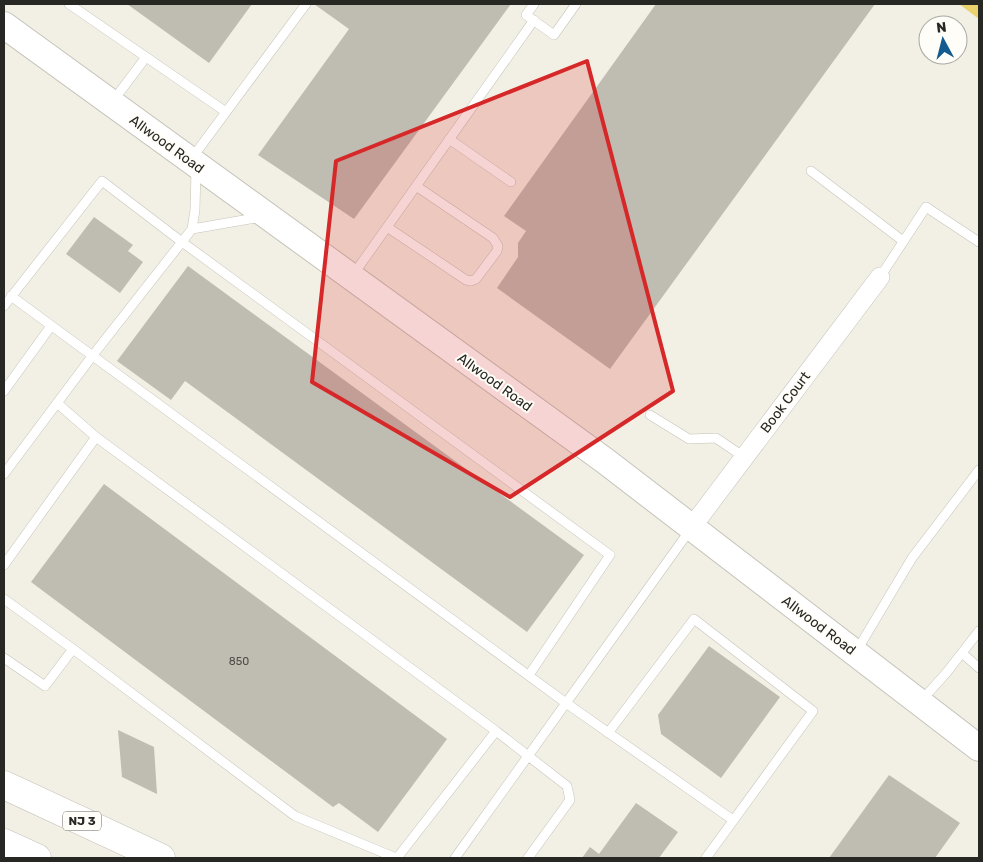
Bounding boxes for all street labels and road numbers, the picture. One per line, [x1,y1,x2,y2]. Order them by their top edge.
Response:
street label: Allwood Road [126,112,207,177]
street label: Allwood Road [454,350,535,415]
street label: Book Court [757,368,814,436]
street label: Allwood Road [778,592,859,659]
road number: NJ 3 [63,811,101,830]

